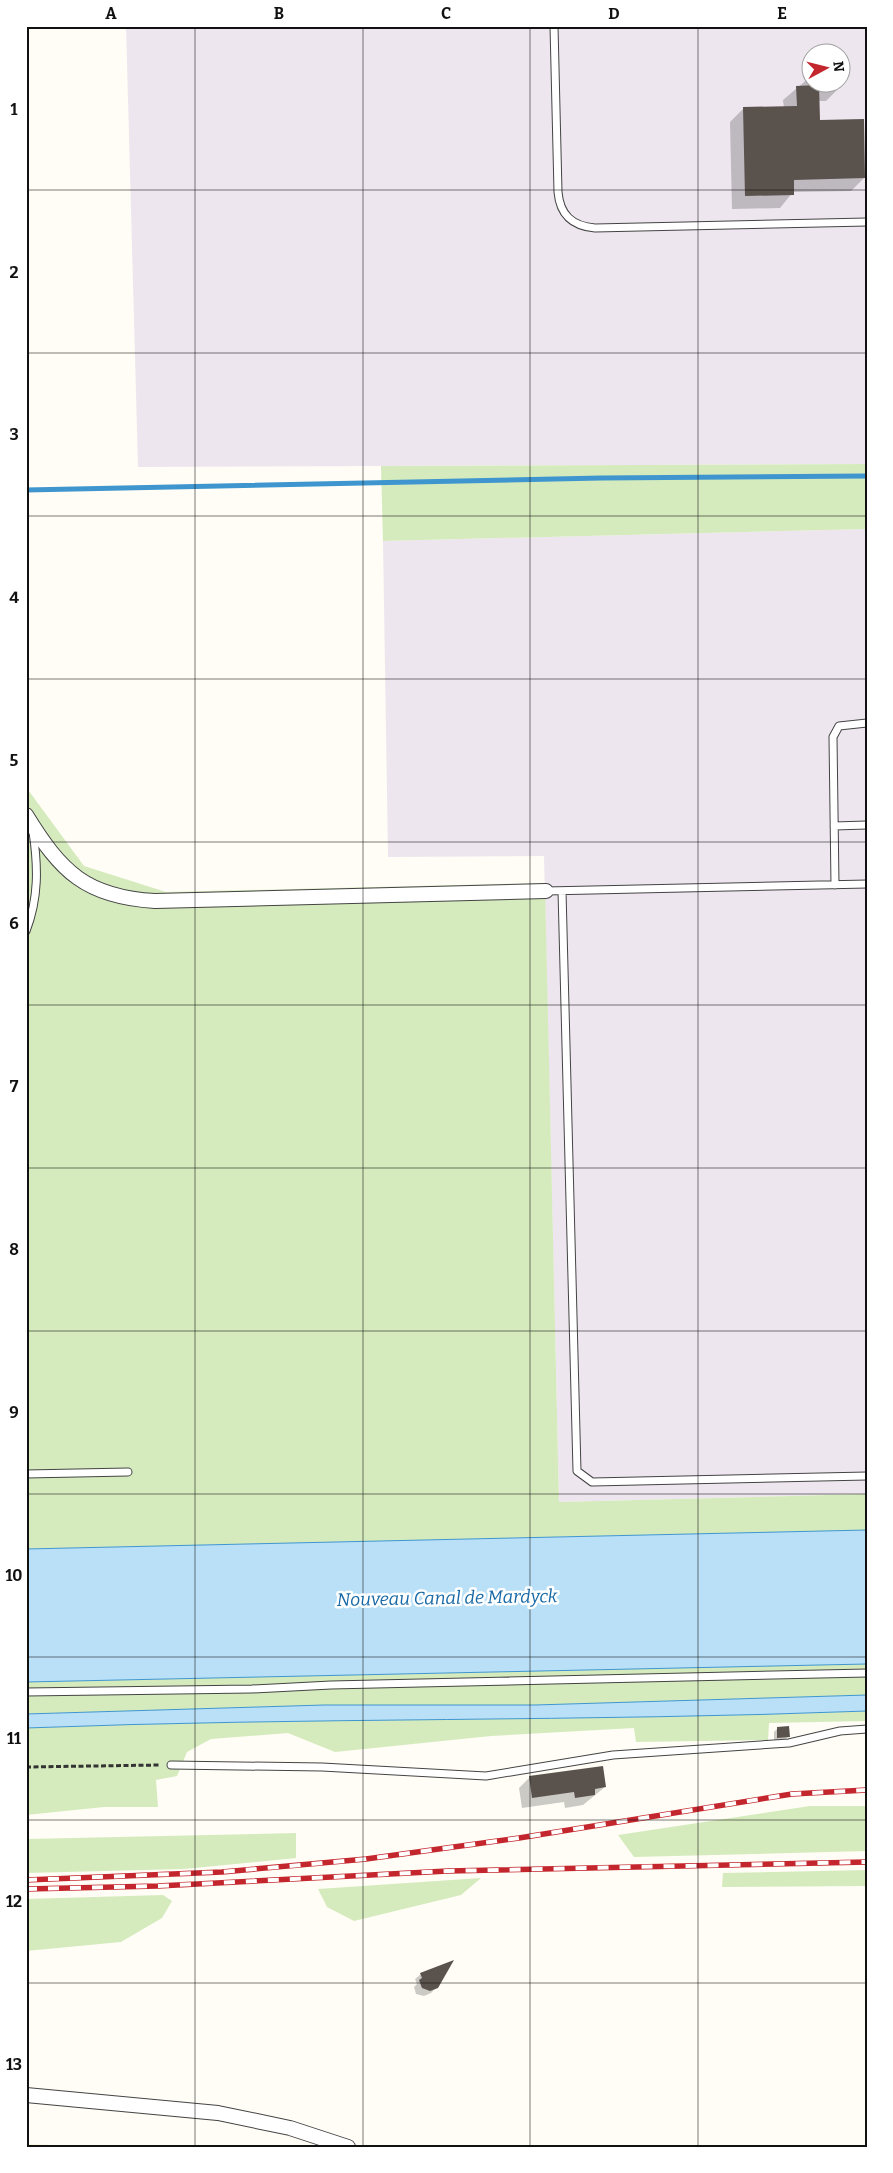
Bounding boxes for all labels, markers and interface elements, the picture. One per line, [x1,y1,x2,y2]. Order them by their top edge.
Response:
text: A [105,4,117,23]
text: B [274,4,284,23]
text: C [441,4,451,23]
text: D [608,4,620,23]
text: E [777,4,787,23]
north arrow [800,42,850,92]
text: N [829,60,848,73]
text: 1 [11,100,18,119]
text: 2 [9,263,19,282]
text: 3 [9,425,19,444]
text: 4 [9,588,19,607]
text: 5 [10,751,19,770]
text: 6 [9,914,19,933]
text: 7 [10,1077,19,1096]
text: 8 [9,1240,19,1259]
text: 9 [9,1403,19,1422]
text: 10 [5,1566,23,1585]
water label: Nouveau Canal de Mardyck [336,1585,558,1611]
text: 11 [7,1729,21,1748]
text: 12 [6,1892,22,1911]
text: 13 [6,2055,22,2074]

